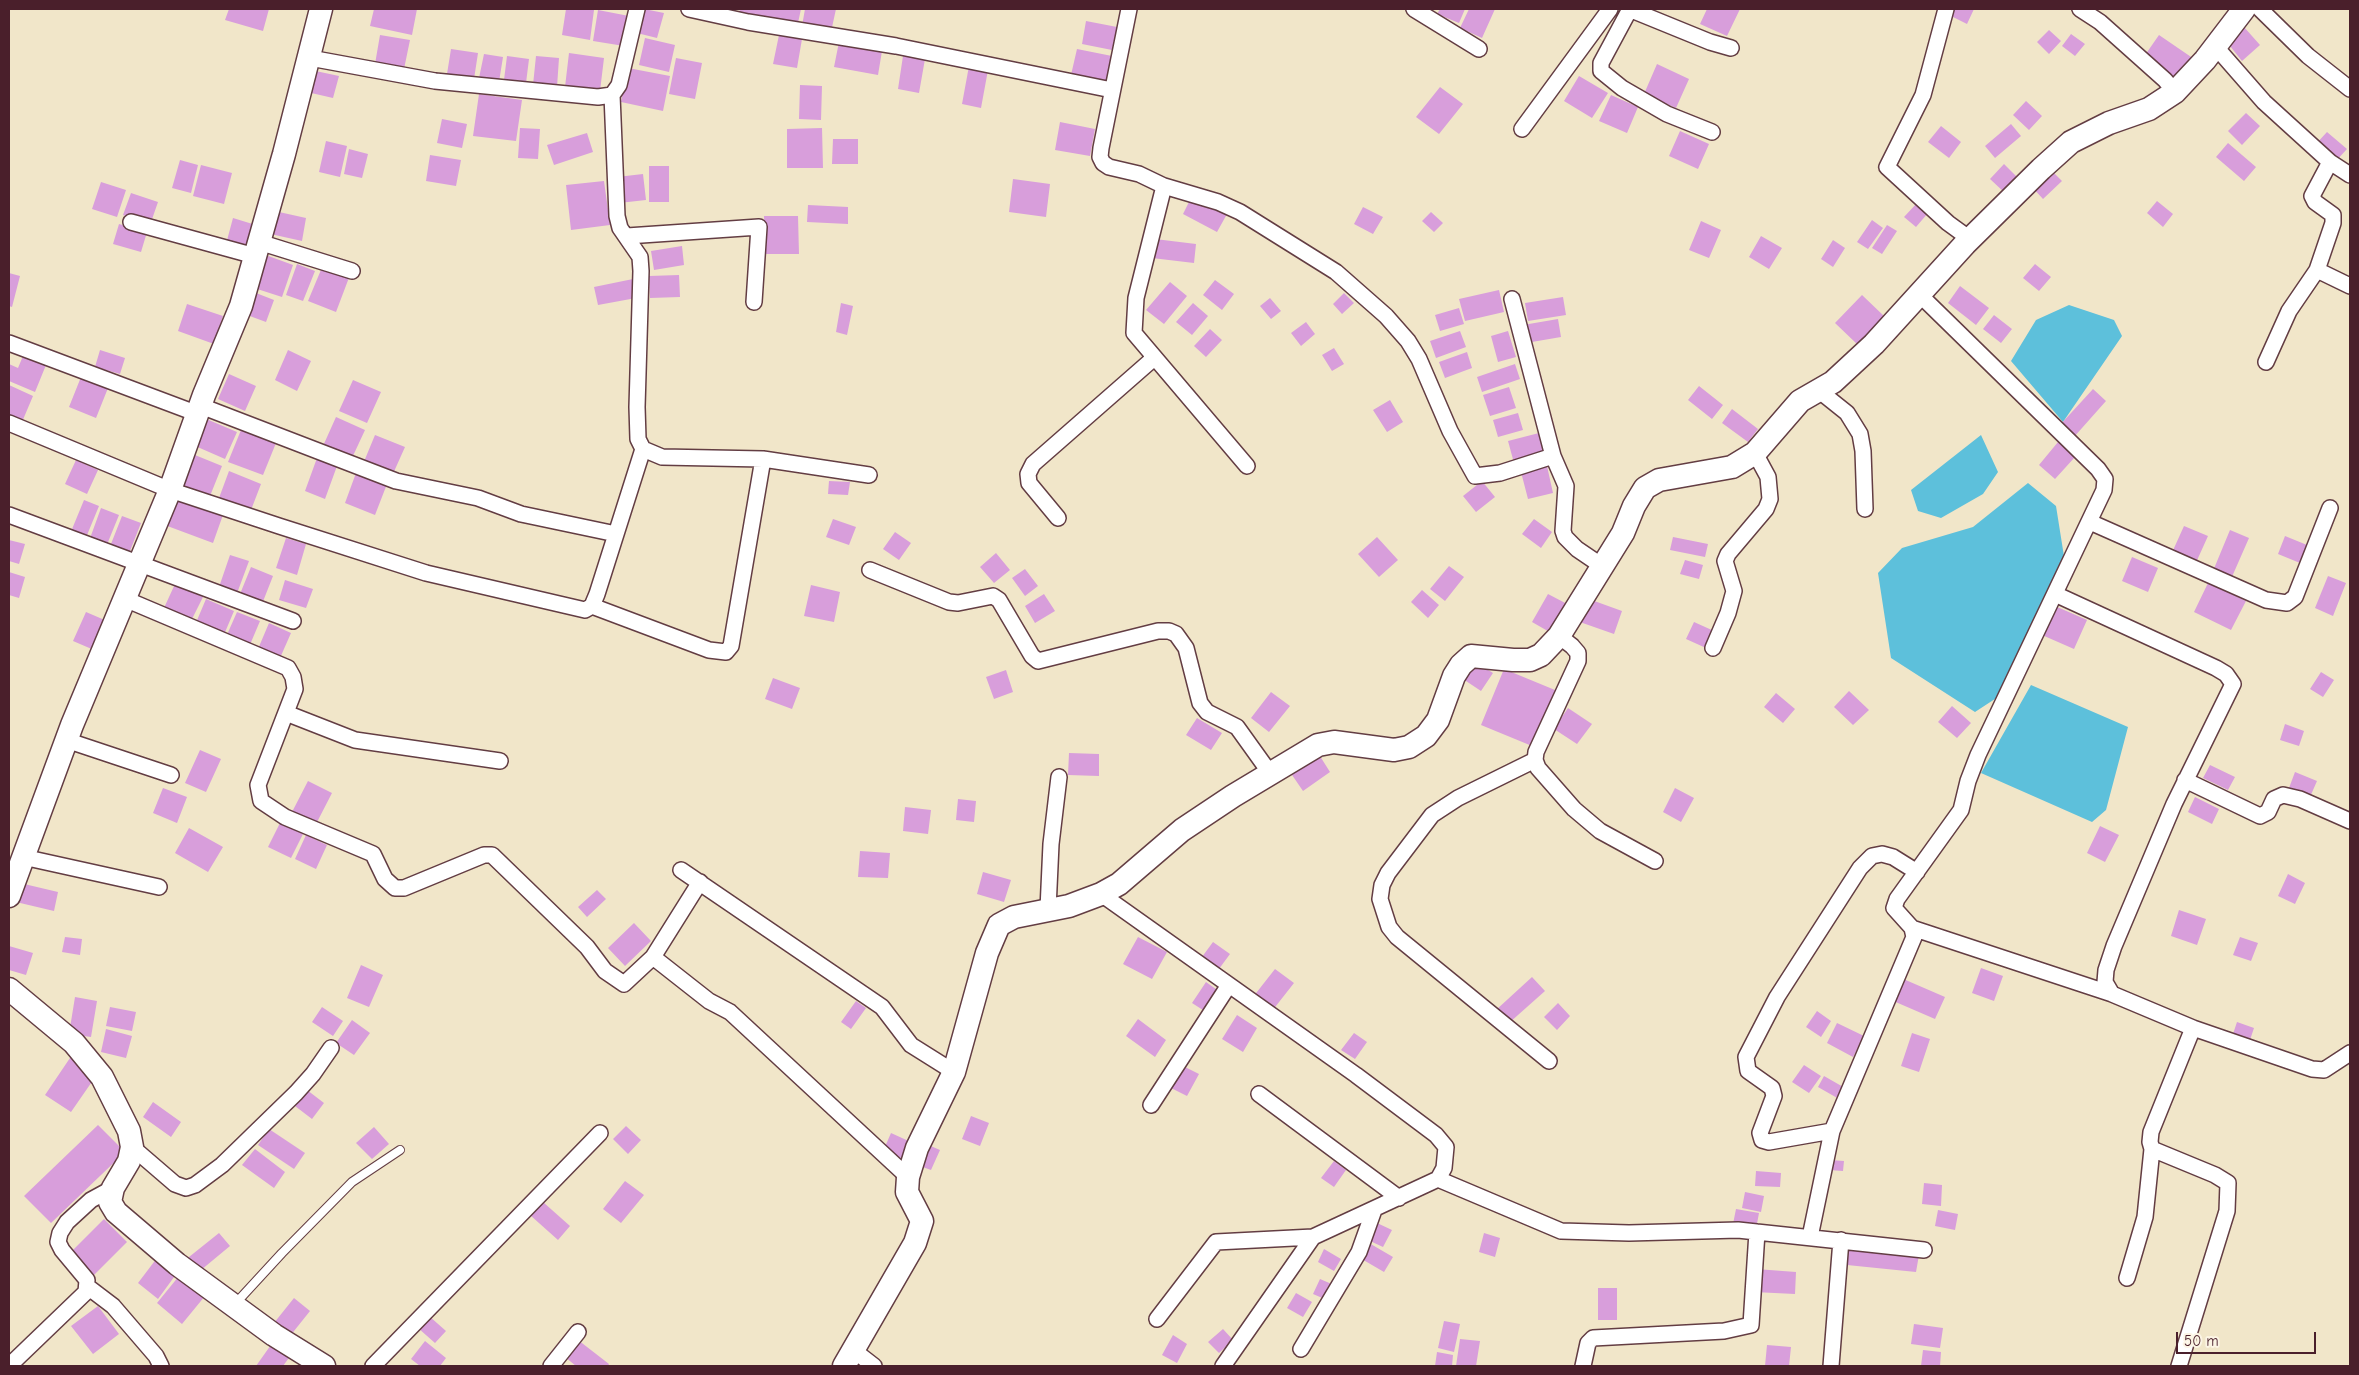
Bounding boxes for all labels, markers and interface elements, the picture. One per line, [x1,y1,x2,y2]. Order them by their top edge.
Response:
scale bar [2179,1322,2319,1354]
text: 50 m [2184,1332,2219,1350]

